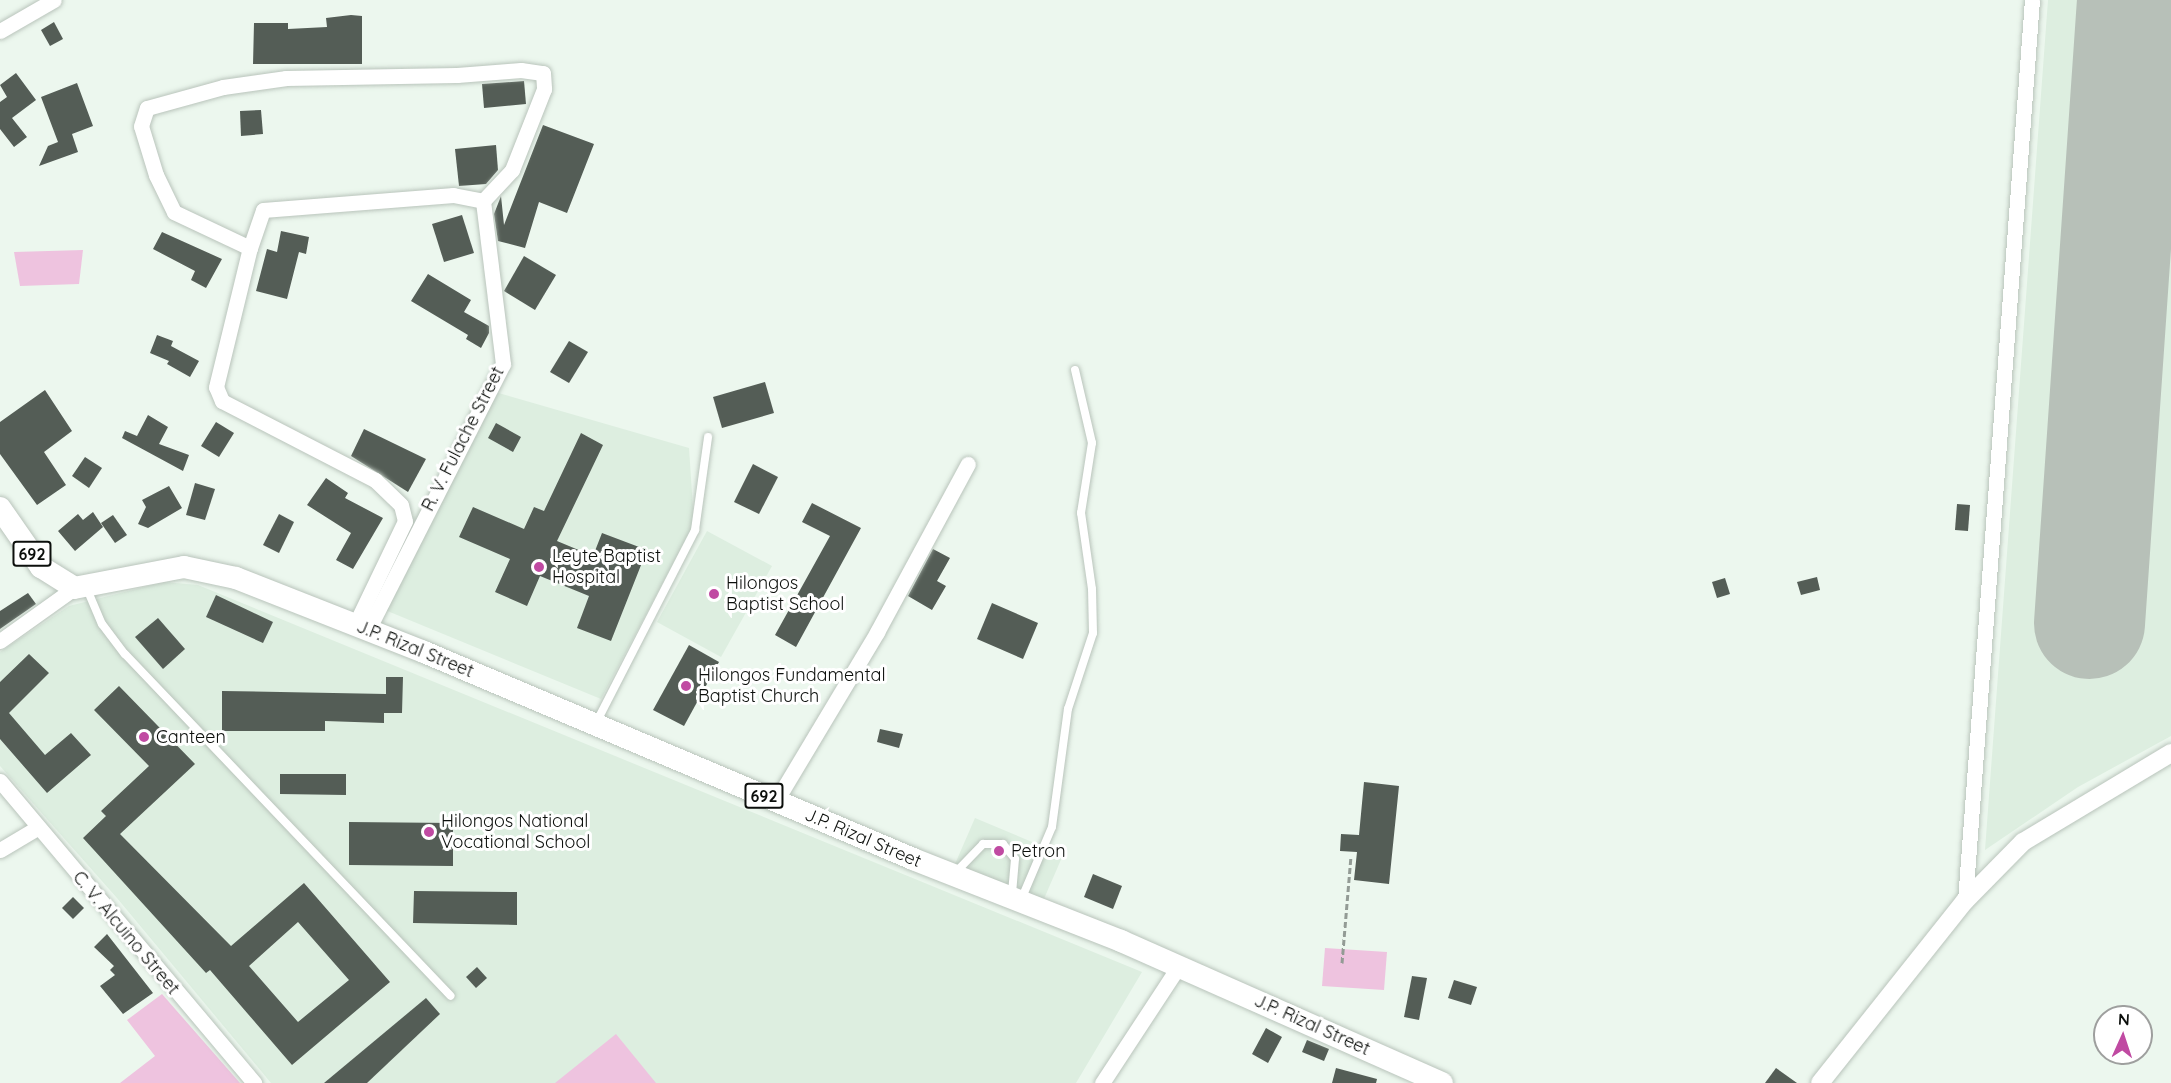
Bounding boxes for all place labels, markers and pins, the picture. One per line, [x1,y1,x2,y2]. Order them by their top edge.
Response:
place label: Leyte Baptist Hospital [552,546,661,588]
marker: Leyte Baptist Hospital [530,558,548,576]
place label: Hilongos Baptist School [726,573,844,616]
marker: Hilongos Baptist School [707,587,721,601]
place label: Hilongos Fundamental Baptist Church [698,665,886,708]
marker: Hilongos Fundamental Baptist Church [679,679,693,693]
place label: Canteen [156,726,226,748]
marker: Canteen [137,730,151,744]
place label: Hilongos National Vocational School [441,811,590,854]
marker: Hilongos National Vocational School [422,825,436,839]
place label: Petron [1011,840,1066,862]
marker: Petron [992,844,1006,858]

